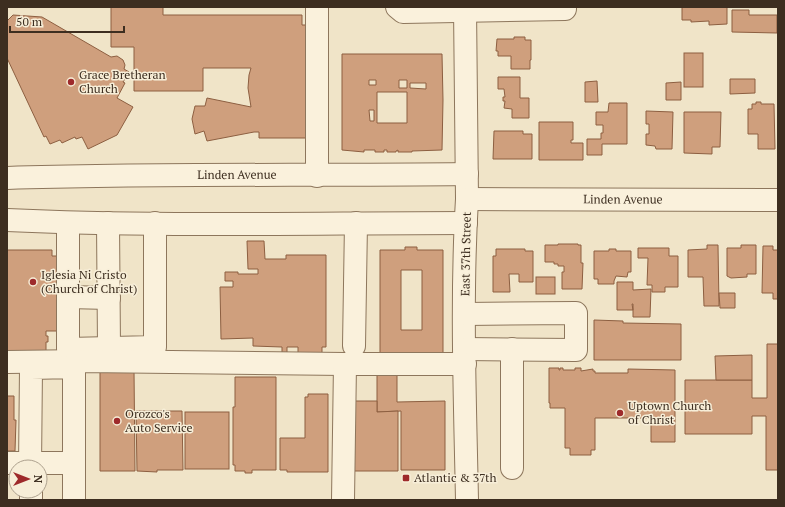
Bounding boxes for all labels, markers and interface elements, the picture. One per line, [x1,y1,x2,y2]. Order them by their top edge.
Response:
scale bar [10,8,124,34]
text: 50 m [16,14,43,29]
place label: Grace Bretheran Church [79,67,166,96]
marker: Grace Bretheran Church [66,77,76,87]
street label: Linden Avenue [197,167,277,182]
street label: Linden Avenue [583,191,663,207]
street label: East 37th Street [457,211,474,296]
place label: Iglesia Ni Cristo (Church of Christ) [41,267,137,296]
marker: Iglesia Ni Cristo (Church of Christ) [28,277,38,287]
place label: Uptown Church of Christ [628,398,711,427]
place label: Orozco's Auto Service [125,406,192,435]
marker: Uptown Church of Christ [615,408,625,418]
marker: Orozco's Auto Service [112,416,122,426]
north arrow [8,459,48,499]
place label: Atlantic & 37th [414,470,497,485]
marker: Atlantic & 37th [401,473,411,483]
text: N [31,475,45,484]

